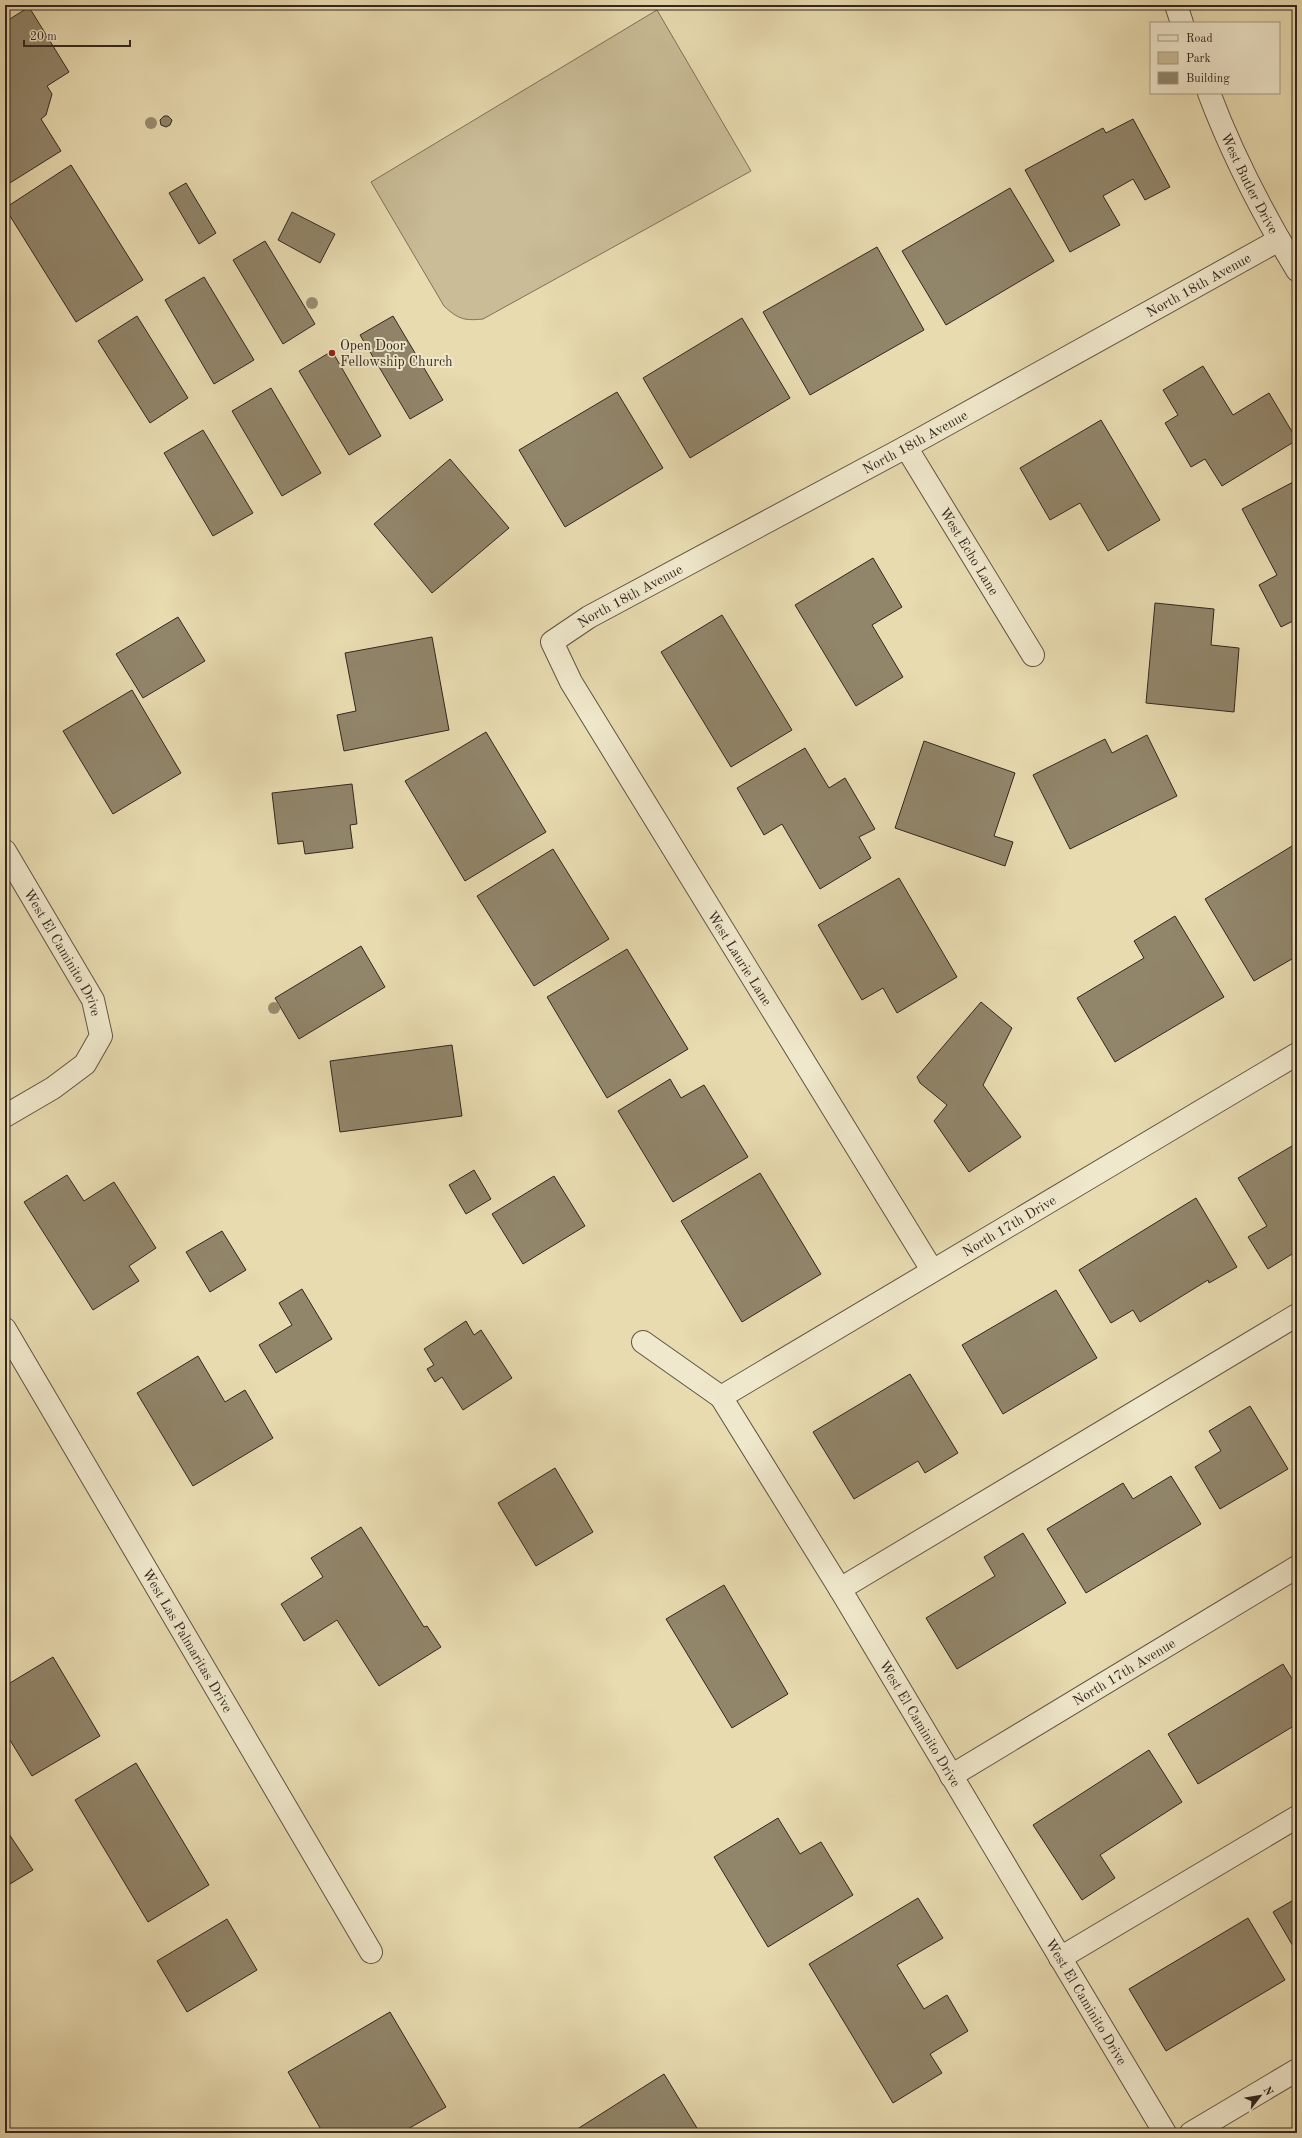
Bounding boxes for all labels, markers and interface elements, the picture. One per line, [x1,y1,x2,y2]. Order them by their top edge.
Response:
scale bar [24,22,130,48]
legend [1150,22,1280,94]
text: 20 m [30,31,57,43]
text: Road [1186,33,1213,45]
text: Park [1186,53,1211,65]
text: Building [1186,73,1230,85]
street label: West Butler Drive [1218,131,1280,236]
street label: North 18th Avenue [1144,251,1253,320]
place label: Open Door Fellowship Church [340,339,453,369]
marker: Open Door Fellowship Church [327,348,337,358]
street label: North 18th Avenue [861,408,970,477]
street label: West Echo Lane [937,506,1001,598]
street label: North 18th Avenue [575,562,685,631]
street label: West El Caminito Drive [21,887,102,1017]
street label: West Laurie Lane [704,909,774,1008]
street label: North 17th Drive [960,1193,1059,1260]
street label: West Las Palmaritas Drive [139,1567,235,1715]
street label: North 17th Avenue [1071,1636,1178,1709]
street label: West El Caminito Drive [876,1658,963,1790]
street label: West El Caminito Drive [1043,1937,1129,2068]
north arrow [1240,2076,1280,2116]
text: N [1260,2085,1274,2099]

